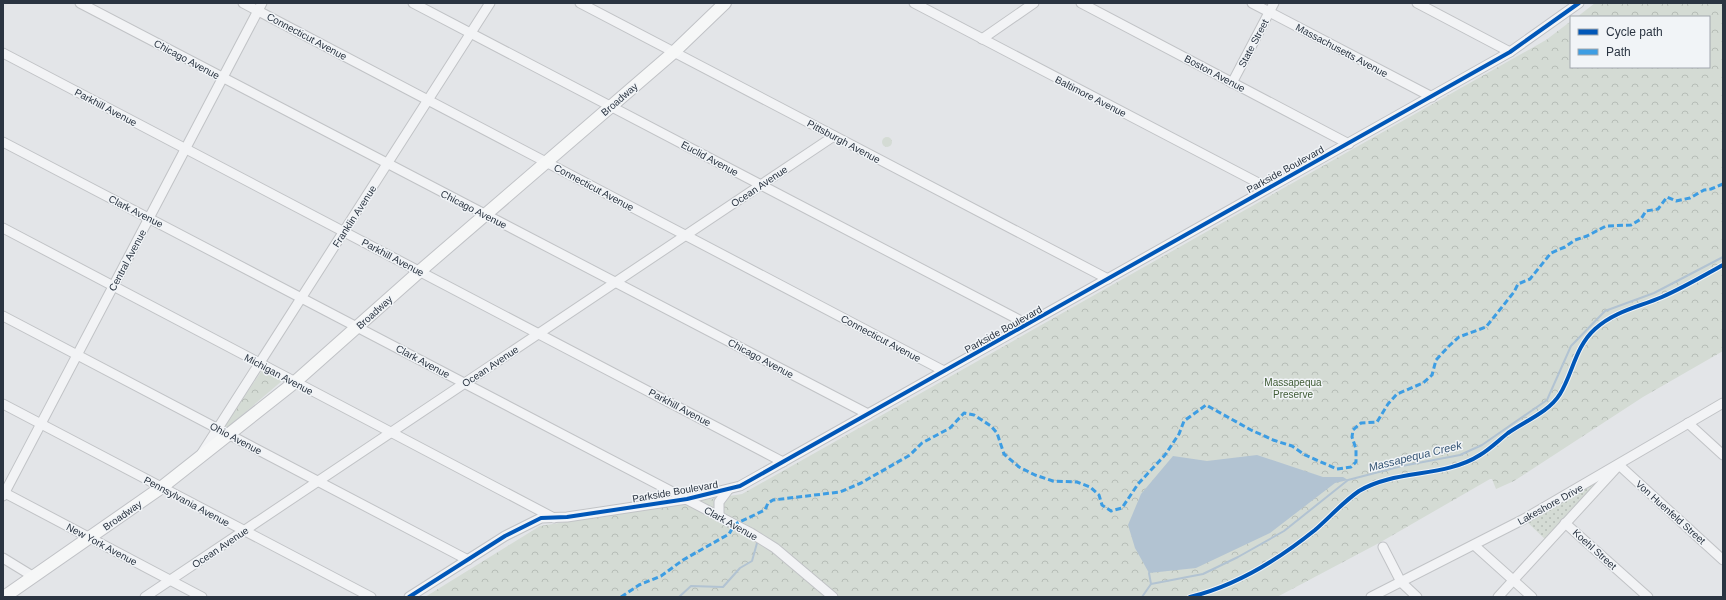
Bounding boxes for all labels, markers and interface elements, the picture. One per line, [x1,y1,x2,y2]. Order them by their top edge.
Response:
street label: Connecticut Avenue [265,11,349,62]
legend [1570,16,1710,68]
street label: State Street [1236,17,1271,69]
street label: Massachusetts Avenue [1294,21,1390,80]
text: Cycle path [1606,25,1663,39]
street label: Chicago Avenue [152,38,222,82]
text: Path [1606,45,1631,59]
street label: Boston Avenue [1183,53,1247,94]
street label: Baltimore Avenue [1053,74,1128,119]
street label: Broadway [599,81,640,118]
street label: Parkhill Avenue [73,86,139,129]
street label: Pittsburgh Avenue [805,118,882,166]
street label: Euclid Avenue [679,139,741,178]
street label: Parkside Boulevard [1245,144,1326,195]
street label: Connecticut Avenue [552,162,636,213]
street label: Ocean Avenue [729,163,790,209]
street label: Franklin Avenue [330,183,379,249]
street label: Chicago Avenue [439,188,509,231]
street label: Clark Avenue [107,193,165,230]
street label: Central Avenue [107,227,149,293]
street label: Parkhill Avenue [360,236,426,279]
street label: Broadway [354,293,395,331]
street label: Parkside Boulevard [963,304,1044,355]
street label: Connecticut Avenue [839,313,923,364]
street label: Chicago Avenue [726,337,796,381]
street label: Clark Avenue [394,343,452,380]
street label: Ocean Avenue [460,343,521,389]
street label: Michigan Avenue [243,352,315,397]
park label: Massapequa Preserve [1264,377,1322,400]
street label: Parkhill Avenue [647,386,713,429]
street label: Ohio Avenue [208,420,264,457]
water label: Massapequa Creek [1367,439,1463,473]
street label: Pennsylvania Avenue [142,474,232,529]
street label: Von Huenfeld Street [1634,478,1708,547]
street label: Parkside Boulevard [631,479,719,504]
street label: Lakeshore Drive [1516,482,1585,527]
street label: Broadway [101,498,144,533]
street label: Clark Avenue [702,504,760,543]
street label: New York Avenue [65,521,139,568]
street label: Ocean Avenue [190,524,251,570]
street label: Koehl Street [1571,527,1619,572]

